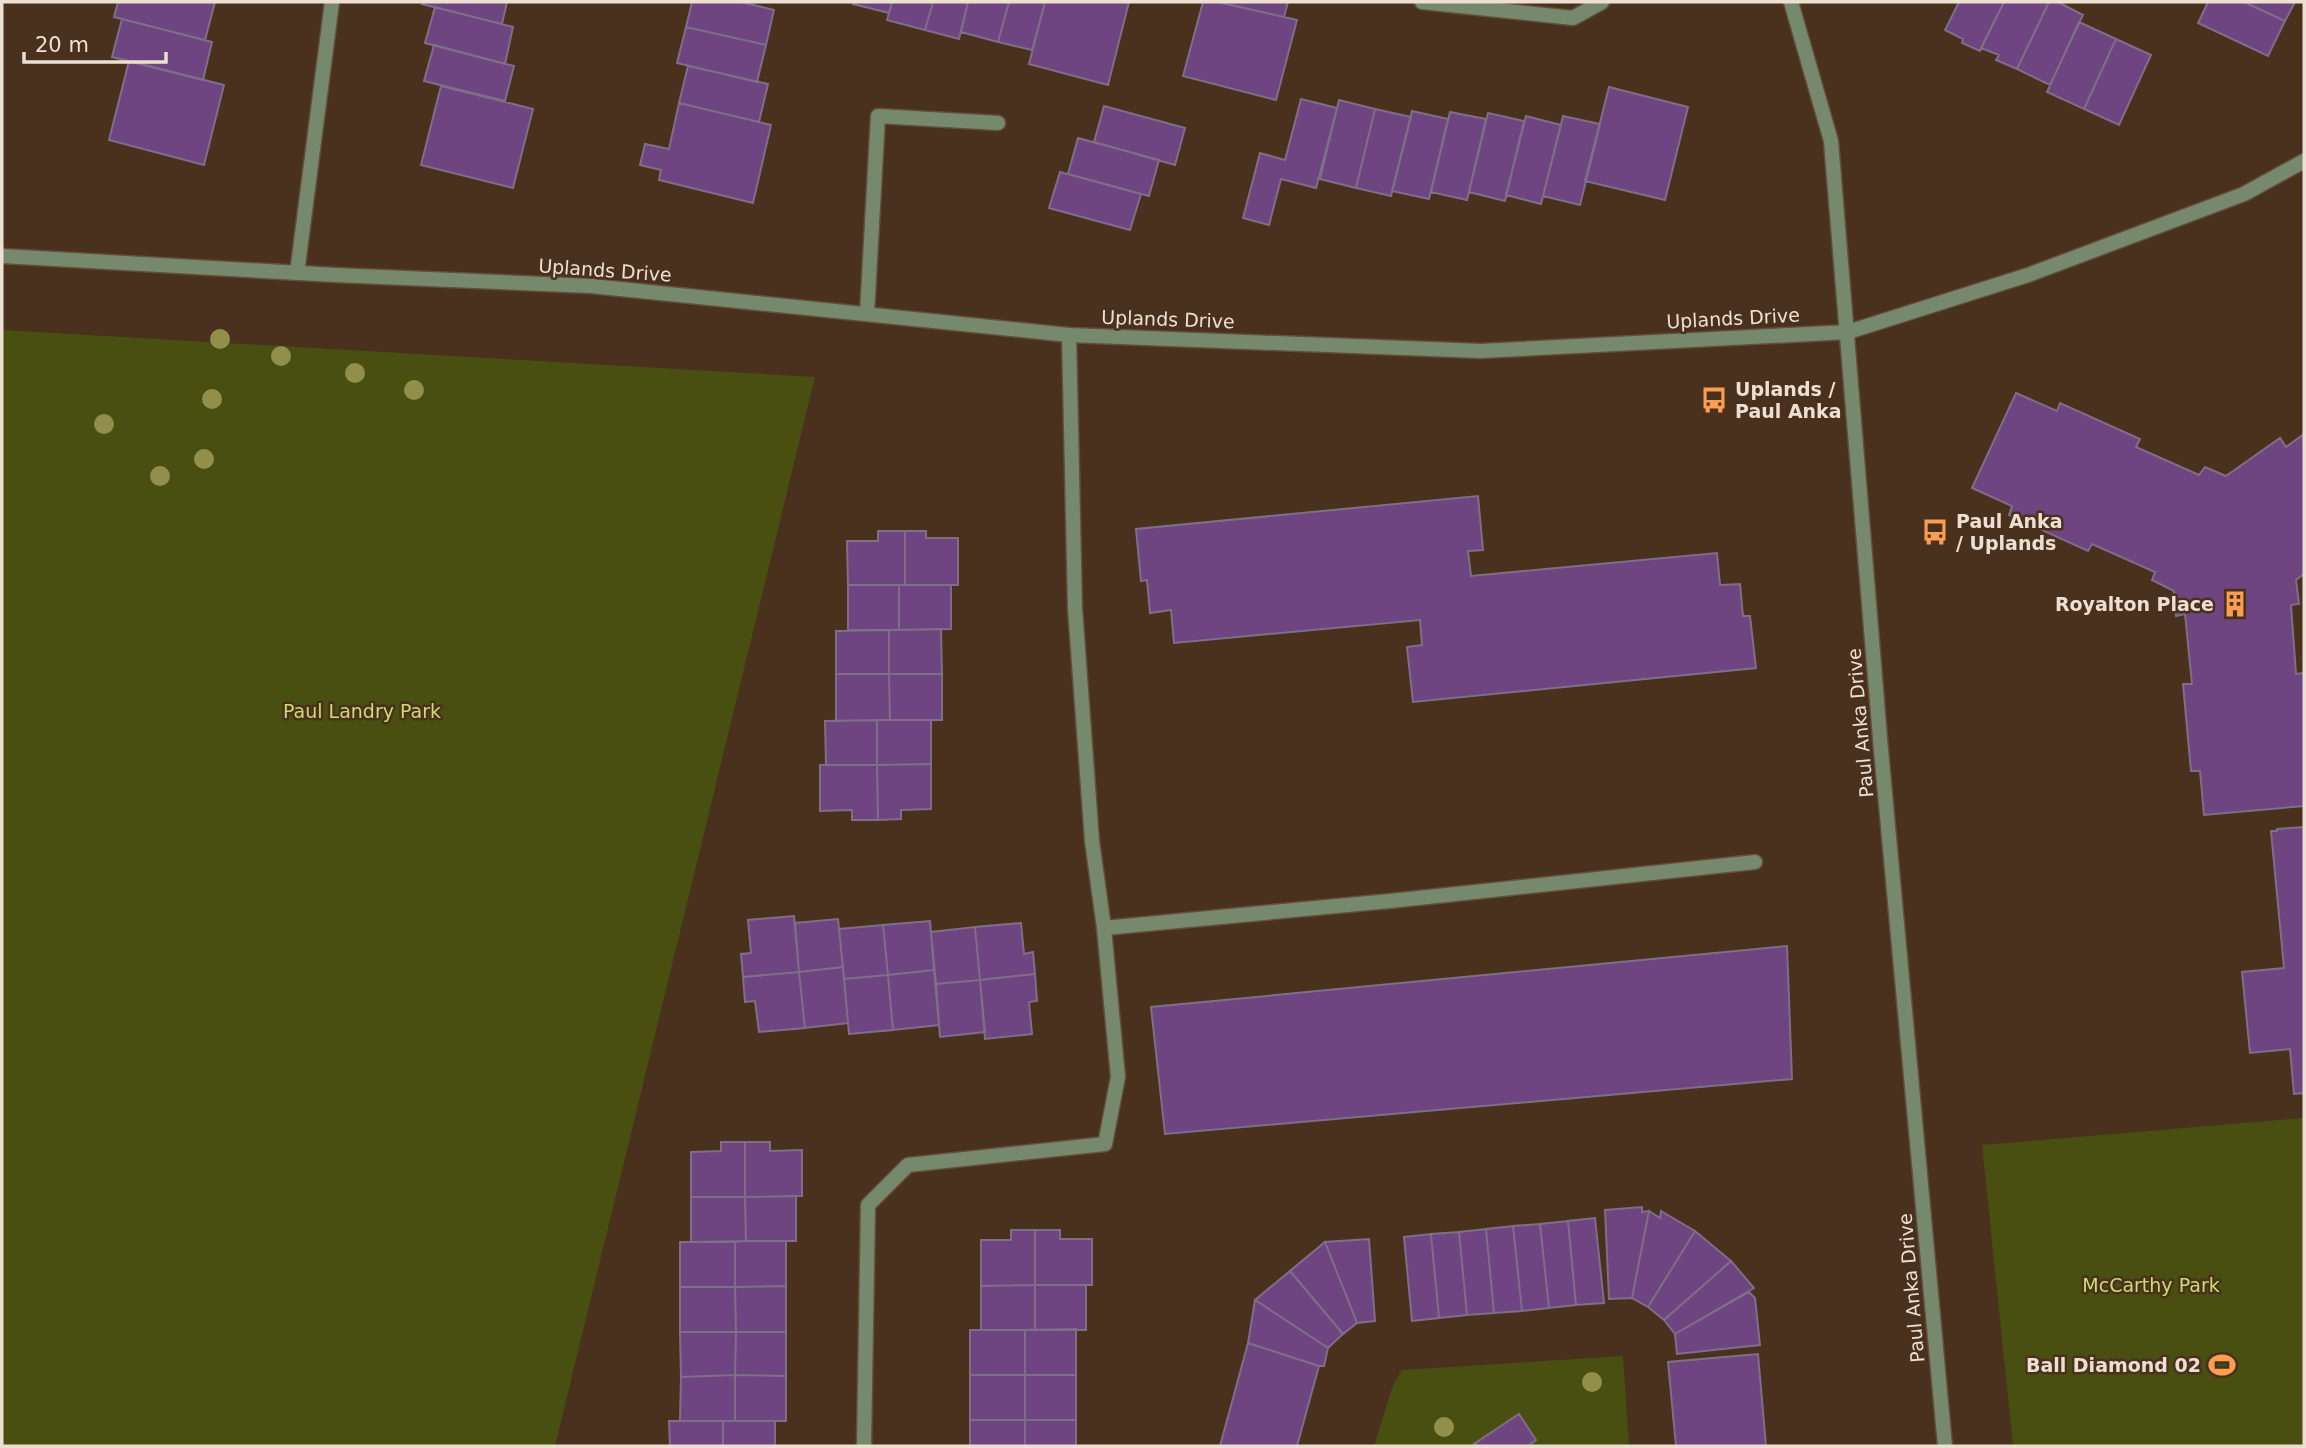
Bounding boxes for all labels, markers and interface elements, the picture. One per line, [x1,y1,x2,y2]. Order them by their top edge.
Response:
scale bar [24,21,166,65]
text: 20 m [35,33,89,57]
street label: Uplands Drive [538,254,672,286]
street label: Uplands Drive [1666,304,1800,332]
street label: Uplands Drive [1101,306,1235,332]
place label: Uplands / Paul Anka [1735,378,1842,422]
bus stop icon: Uplands / Paul Anka [1699,385,1729,415]
place label: Paul Anka / Uplands [1956,510,2063,554]
bus stop icon: Paul Anka / Uplands [1920,517,1950,547]
building icon: Royalton Place [2220,589,2250,619]
place label: Royalton Place [2055,593,2214,615]
street label: Paul Anka Drive [1843,647,1877,799]
park label: Paul Landry Park [283,700,441,722]
street label: Paul Anka Drive [1894,1212,1928,1364]
park label: McCarthy Park [2082,1274,2220,1296]
sports icon: Ball Diamond 02 [2207,1350,2237,1380]
place label: Ball Diamond 02 [2026,1354,2201,1376]

